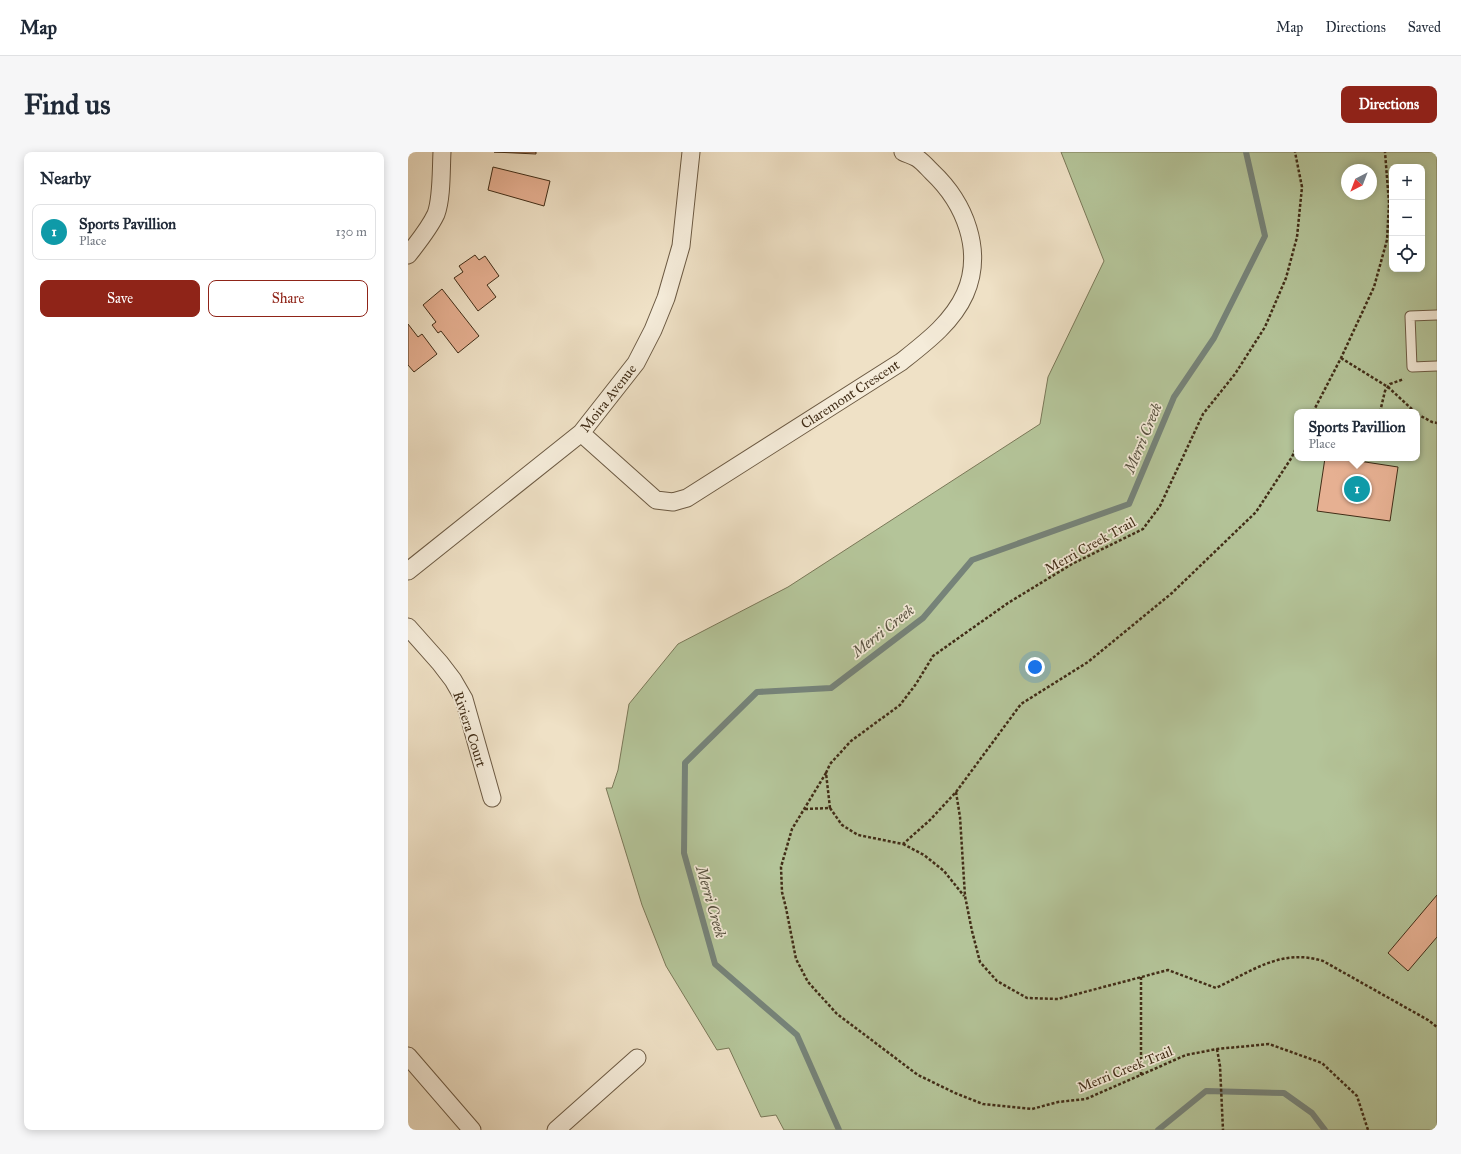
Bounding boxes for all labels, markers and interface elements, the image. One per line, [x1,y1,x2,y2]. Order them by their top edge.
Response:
text: Map [20,16,57,39]
text: Map [1276,19,1303,36]
text: Directions [1325,19,1386,36]
text: Saved [1408,19,1441,36]
button: Directions [1341,86,1437,123]
text: Find us [24,87,110,122]
north arrow [1341,164,1377,200]
map controls [1389,164,1425,272]
button: + [1389,164,1425,200]
text: Nearby [40,168,91,189]
button: − [1389,200,1425,236]
text: Sports Pavillion [79,215,176,233]
text: 1 [51,224,57,240]
text: 130 m [335,224,367,240]
text: Place [79,233,106,249]
button: locate [1389,236,1425,272]
button: Save [40,280,200,317]
button: Share [208,280,368,317]
street label: Claremont Crescent [798,356,903,433]
street label: Moira Avenue [577,361,640,436]
water label: Merri Creek [1119,400,1166,477]
popup [1294,409,1420,461]
text: Sports Pavillion [1308,418,1406,436]
text: Place [1308,436,1336,452]
pin: 1 [1344,474,1370,504]
street label: Merri Creek Trail [1042,513,1139,577]
water label: Merri Creek [847,601,918,662]
your location [1025,657,1045,677]
street label: Riviera Court [449,689,490,769]
water label: Merri Creek [692,862,730,940]
street label: Merri Creek Trail [1075,1043,1176,1096]

